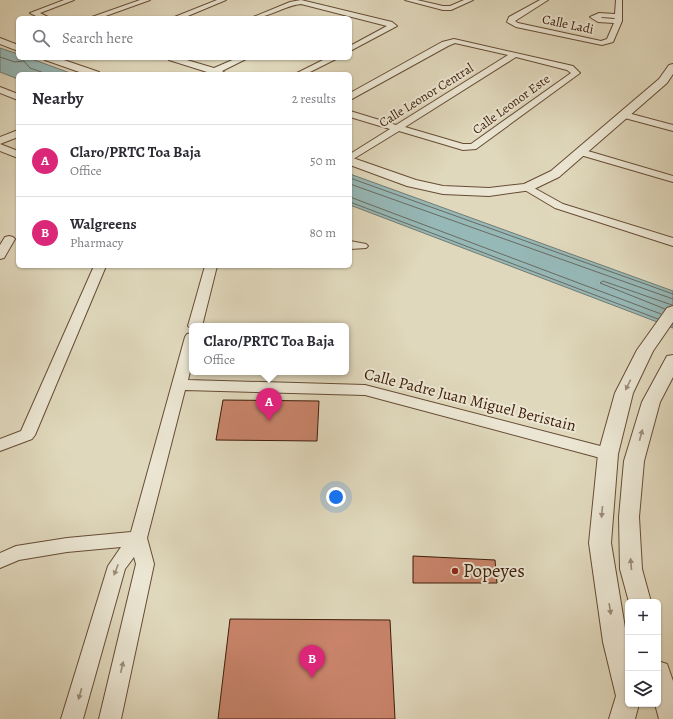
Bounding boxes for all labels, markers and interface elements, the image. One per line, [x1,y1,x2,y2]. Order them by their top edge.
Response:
street label: Calle Ladi [541,10,596,38]
search box [16,16,352,60]
icon: search [30,27,52,49]
text: Search here [62,28,133,48]
street label: Calle Leonor Central [376,59,476,131]
street label: Calle Leonor Este [469,70,553,138]
text: Nearby [32,87,83,110]
text: 2 results [292,90,336,107]
text: Claro/PRTC Toa Baja [70,142,201,162]
text: A [41,152,49,169]
text: 50 m [310,152,336,169]
text: Office [70,162,102,179]
text: Walgreens [70,214,137,234]
text: B [41,224,49,241]
text: 80 m [309,224,336,241]
text: Pharmacy [70,234,123,251]
popup [189,323,349,375]
text: Claro/PRTC Toa Baja [203,331,335,351]
text: Office [203,351,235,368]
street label: Calle Padre Juan Miguel Beristain [362,363,579,437]
one-way arrow [625,379,631,391]
pin: A [256,388,282,421]
one-way arrow [638,429,644,441]
your location [326,487,346,507]
one-way arrow [599,506,606,518]
place label: Popeyes [463,558,525,584]
one-way arrow [628,558,635,570]
one-way arrow [113,564,119,576]
marker: Popeyes [450,566,460,576]
map controls [625,599,661,707]
button: + [625,599,661,635]
one-way arrow [607,603,613,615]
button: − [625,635,661,671]
pin: B [299,645,325,678]
one-way arrow [119,661,125,673]
button: layers [625,671,661,707]
one-way arrow [76,688,82,701]

